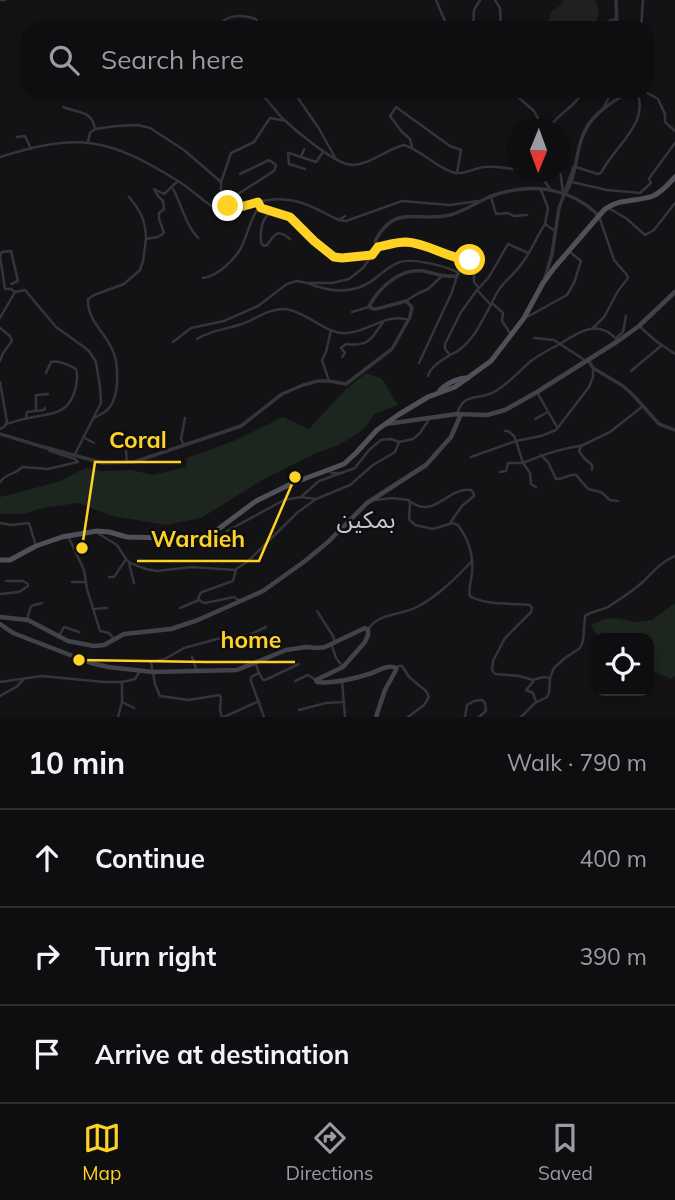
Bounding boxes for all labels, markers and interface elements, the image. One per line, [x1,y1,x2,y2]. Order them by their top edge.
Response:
search box [21,21,654,98]
icon: search [45,41,83,79]
text: Search here [101,43,244,76]
north arrow [507,119,570,182]
route end [212,190,243,221]
route start [454,244,485,275]
callout: Coral [95,418,181,462]
text: Coral [109,425,167,454]
district label: بمكين [337,504,396,534]
callout: Wardieh [137,517,259,561]
text: Wardieh [151,524,245,553]
callout: home [206,618,295,662]
text: home [221,625,281,654]
map controls [591,633,654,696]
button: locate [591,633,654,696]
text: 10 min [28,744,125,782]
text: Walk · 790 m [507,748,647,777]
icon: ahead [28,839,66,877]
text: Continue [95,842,205,875]
text: 400 m [579,844,647,873]
icon: right [28,937,66,975]
text: Turn right [95,940,216,973]
text: 390 m [579,942,647,971]
icon: arrive [28,1035,66,1073]
text: Arrive at destination [95,1038,350,1071]
tab: Map [82,1119,121,1185]
tab: Directions [286,1119,374,1185]
tab: Saved [538,1119,593,1185]

